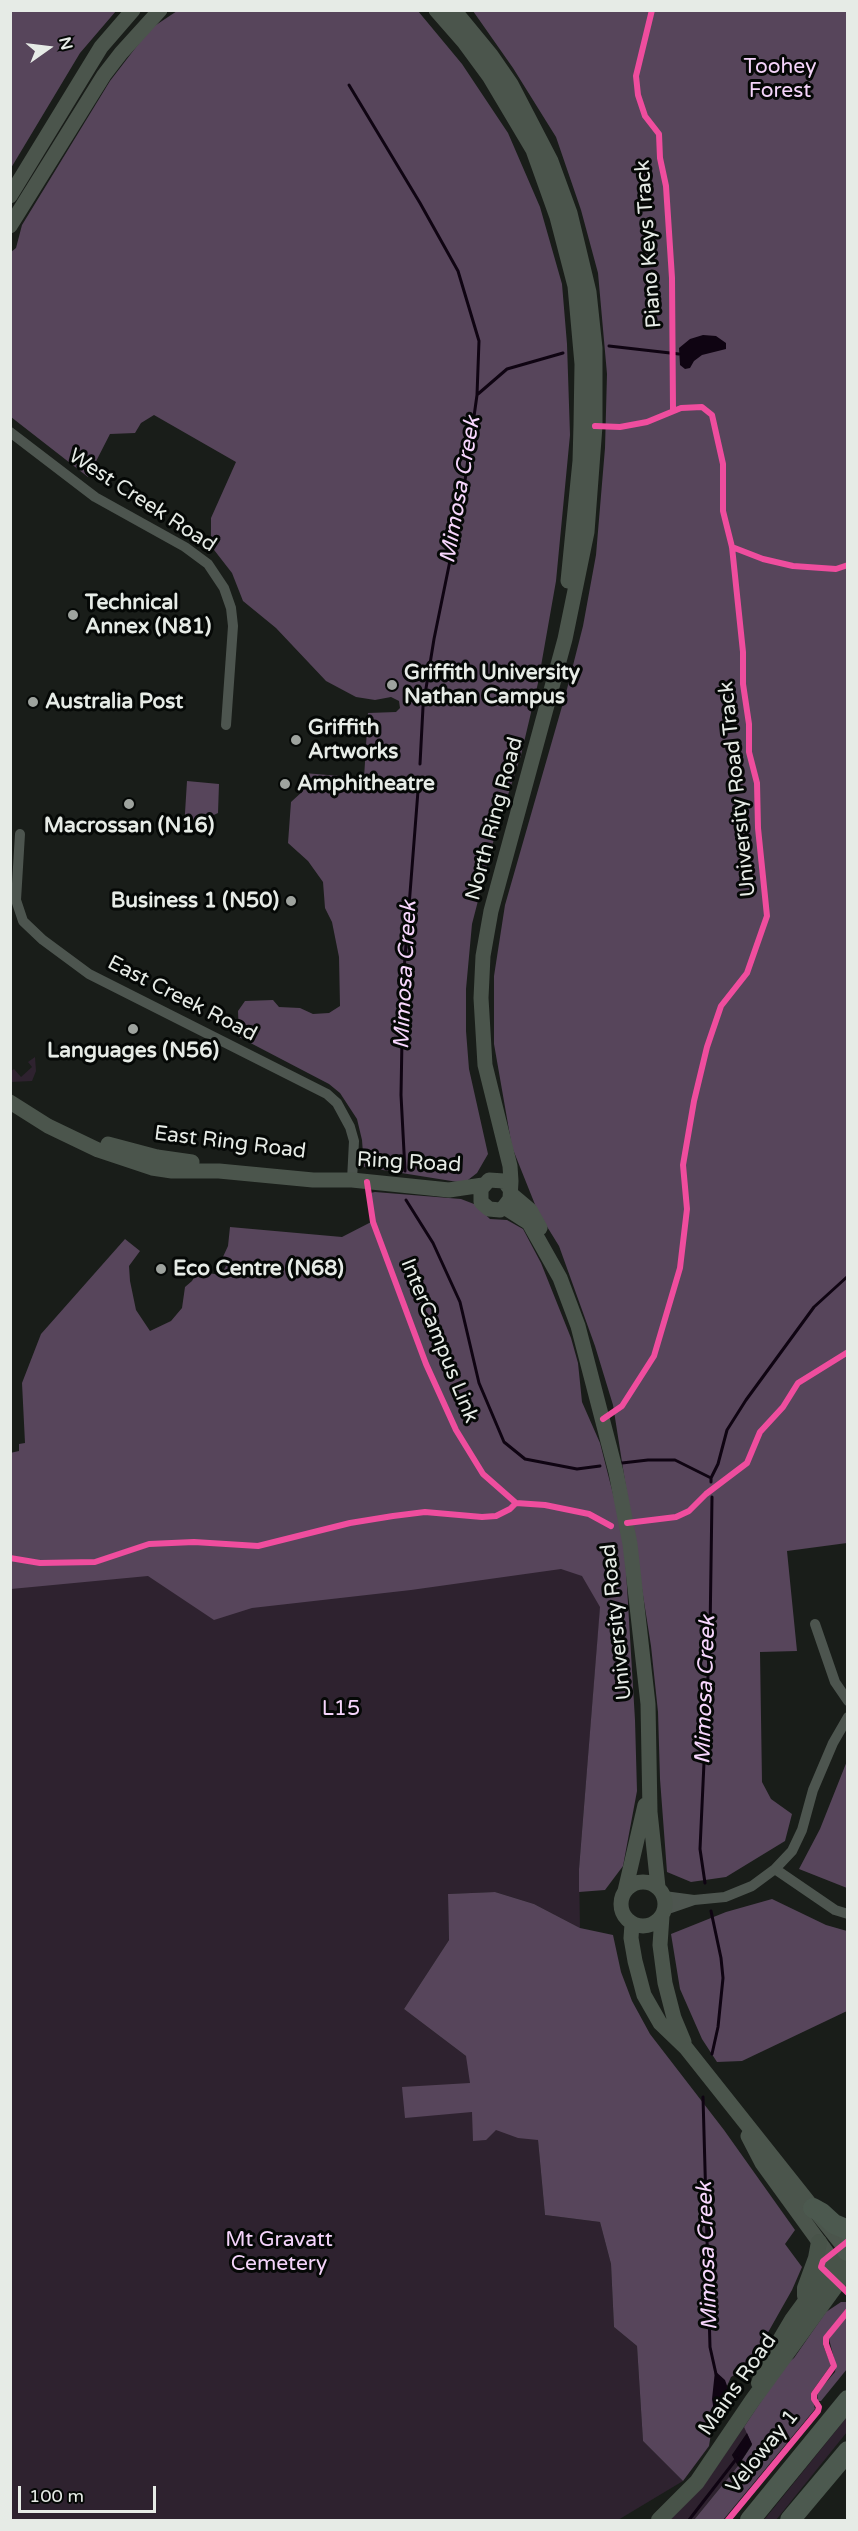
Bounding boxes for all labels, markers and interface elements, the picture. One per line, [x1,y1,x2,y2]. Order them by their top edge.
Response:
north arrow [18,18,78,78]
text: N [54,35,77,52]
park label: Toohey Forest [744,54,816,104]
street label: Piano Keys Track [631,159,667,329]
water label: Mimosa Creek [435,414,487,566]
street label: West Creek Road [63,444,221,558]
place label: Technical Annex (N81) [85,590,211,640]
marker: Technical Annex (N81) [66,608,80,622]
place label: Griffith University Nathan Campus [404,660,580,710]
marker: Griffith University Nathan Campus [385,678,399,692]
street label: University Road Track [714,680,762,898]
place label: Australia Post [45,689,183,715]
marker: Australia Post [26,695,40,709]
place label: Griffith Artworks [308,715,398,765]
marker: Griffith Artworks [289,733,303,747]
street label: North Ring Road [461,735,529,903]
place label: Amphitheatre [297,771,435,797]
marker: Amphitheatre [278,777,292,791]
marker: Macrossan (N16) [122,797,136,811]
place label: Macrossan (N16) [44,813,214,839]
place label: Business 1 (N50) [111,888,279,914]
marker: Business 1 (N50) [284,894,298,908]
water label: Mimosa Creek [389,900,423,1050]
street label: East Creek Road [103,951,261,1047]
marker: Languages (N56) [126,1022,140,1036]
place label: Languages (N56) [47,1038,219,1064]
street label: East Ring Road [153,1121,307,1165]
street label: Ring Road [356,1148,462,1178]
street label: InterCampus Link [395,1255,483,1427]
place label: Eco Centre (N68) [173,1256,344,1282]
marker: Eco Centre (N68) [154,1262,168,1276]
street label: University Road [596,1543,638,1701]
water label: Mimosa Creek [690,1615,722,1765]
park label: L15 [322,1696,360,1722]
water label: Mimosa Creek [692,2181,724,2331]
park label: Mt Gravatt Cemetery [225,2227,333,2277]
street label: Mains Road [694,2329,782,2441]
street label: Veloway 1 [721,2405,805,2499]
scale bar [21,2474,159,2512]
text: 100 m [29,2485,84,2507]

